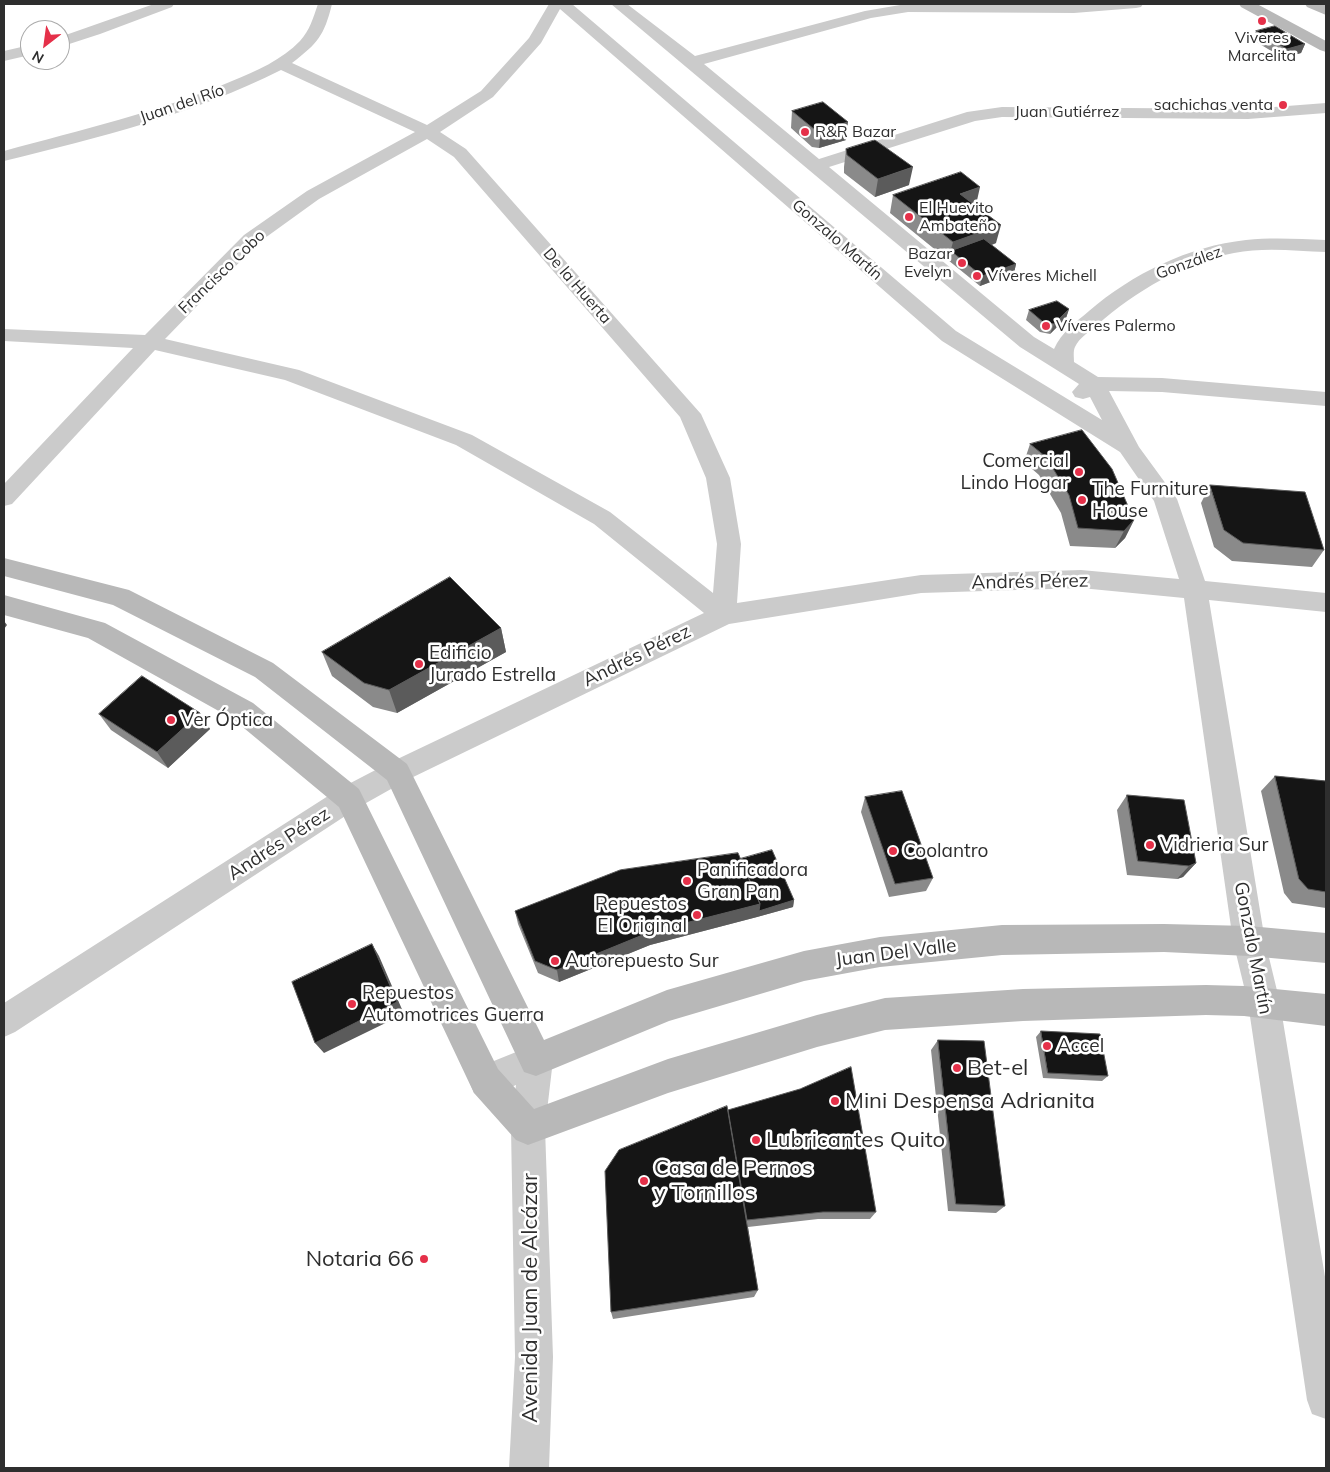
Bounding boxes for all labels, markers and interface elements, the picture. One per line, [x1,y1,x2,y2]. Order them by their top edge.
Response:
marker: Viveres Marcelita [1256,15,1268,27]
north arrow [20,20,70,70]
place label: Viveres Marcelita [1228,28,1296,66]
text: N [29,47,47,68]
street label: Juan del Río [137,81,227,127]
place label: sachichas venta [1154,95,1273,115]
marker: sachichas venta [1277,99,1289,111]
street label: Juan Gutiérrez [1014,102,1120,122]
place label: R&R Bazar [815,122,896,142]
marker: R&R Bazar [799,126,811,138]
street label: Gonzalo Martín [788,196,886,284]
place label: El Huevito Ambateño [919,198,997,236]
marker: El Huevito Ambateño [903,211,915,223]
street label: Francisco Cobo [175,226,269,318]
street label: González [1153,242,1225,284]
street label: De la Huerta [539,244,615,328]
place label: Bazar Evelyn [904,244,952,282]
marker: Bazar Evelyn [956,257,968,269]
place label: Víveres Michell [987,266,1097,286]
marker: Víveres Michell [971,270,983,282]
place label: Víveres Palermo [1056,316,1176,336]
marker: Víveres Palermo [1040,320,1052,332]
place label: Comercial Lindo Hogar [961,450,1069,494]
marker: Comercial Lindo Hogar [1073,466,1085,478]
place label: The Furniture House [1092,478,1209,522]
marker: The Furniture House [1076,494,1088,506]
street label: Andrés Pérez [971,570,1089,594]
street label: Andrés Pérez [579,620,695,692]
place label: Edificio Jurado Estrella [429,642,556,686]
marker: Edificio Jurado Estrella [413,658,425,670]
place label: Ver Óptica [181,709,273,731]
marker: Ver Óptica [165,714,177,726]
street label: Andrés Pérez [224,803,334,885]
place label: Vidrieria Sur [1160,834,1268,856]
marker: Vidrieria Sur [1144,839,1156,851]
place label: Coolantro [903,840,988,862]
marker: Coolantro [887,845,899,857]
place label: Panificadora Gran Pan [697,859,808,903]
marker: Panificadora Gran Pan [681,875,693,887]
street label: Gonzalo Martín [1229,880,1277,1016]
place label: Repuestos El Original [595,893,687,937]
marker: Repuestos El Original [691,909,703,921]
street label: Juan Del Valle [834,934,958,972]
place label: Autorepuesto Sur [565,950,719,972]
marker: Autorepuesto Sur [549,955,561,967]
place label: Repuestos Automotrices Guerra [362,982,544,1026]
marker: Repuestos Automotrices Guerra [346,998,358,1010]
place label: Accel [1057,1035,1104,1057]
marker: Accel [1041,1040,1053,1052]
place label: Bet-el [967,1055,1028,1081]
marker: Bet-el [951,1062,963,1074]
place label: Mini Despensa Adrianita [845,1088,1095,1114]
marker: Mini Despensa Adrianita [829,1095,841,1107]
place label: Lubricantes Quito [766,1127,945,1153]
marker: Lubricantes Quito [750,1134,762,1146]
place label: Casa de Pernos y Tornillos [654,1155,813,1206]
street label: Avenida Juan de Alcázar [517,1173,543,1423]
marker: Casa de Pernos y Tornillos [638,1175,650,1187]
place label: Notaria 66 [306,1246,414,1272]
marker: Notaria 66 [418,1253,430,1265]

